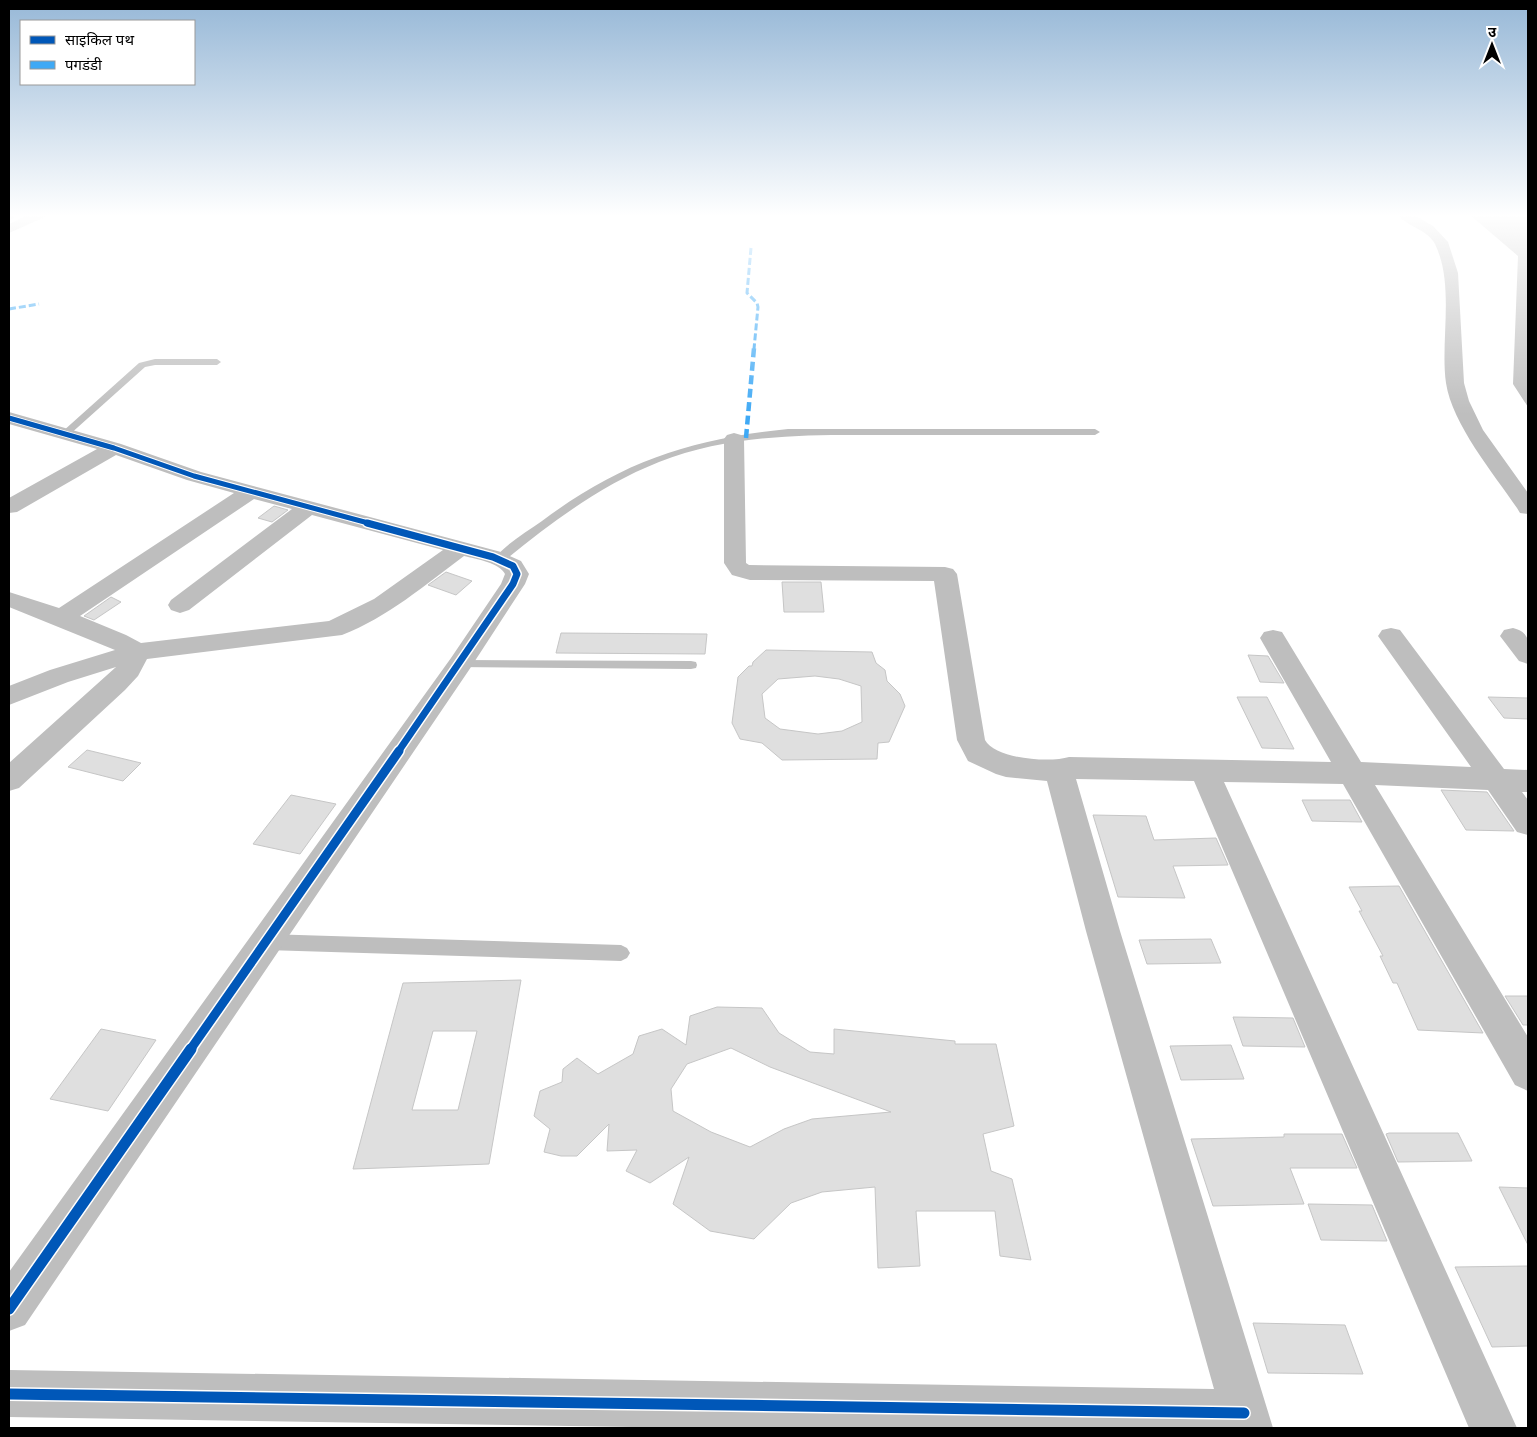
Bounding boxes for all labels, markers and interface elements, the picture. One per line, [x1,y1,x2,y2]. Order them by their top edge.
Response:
legend [20,20,195,85]
north arrow [1467,20,1517,70]
text: उ [1488,22,1497,41]
text: साइकिल पथ [65,29,134,49]
text: पगडंडी [65,54,103,74]

